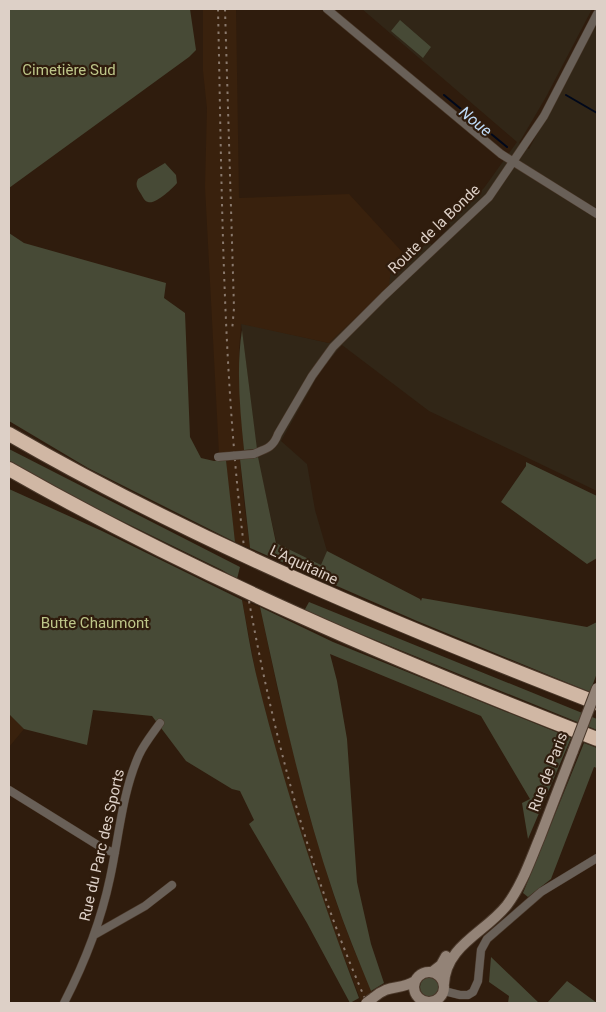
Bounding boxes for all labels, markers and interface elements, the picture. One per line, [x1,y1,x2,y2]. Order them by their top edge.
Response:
park label: Cimetière Sud [22,61,116,79]
water label: Noue [456,102,496,140]
street label: Route de la Bonde [384,181,484,277]
street label: L'Aquitaine [267,541,341,589]
park label: Butte Chaumont [41,614,149,632]
street label: Rue de Paris [525,730,571,814]
street label: Rue du Parc des Sports [76,767,128,923]

